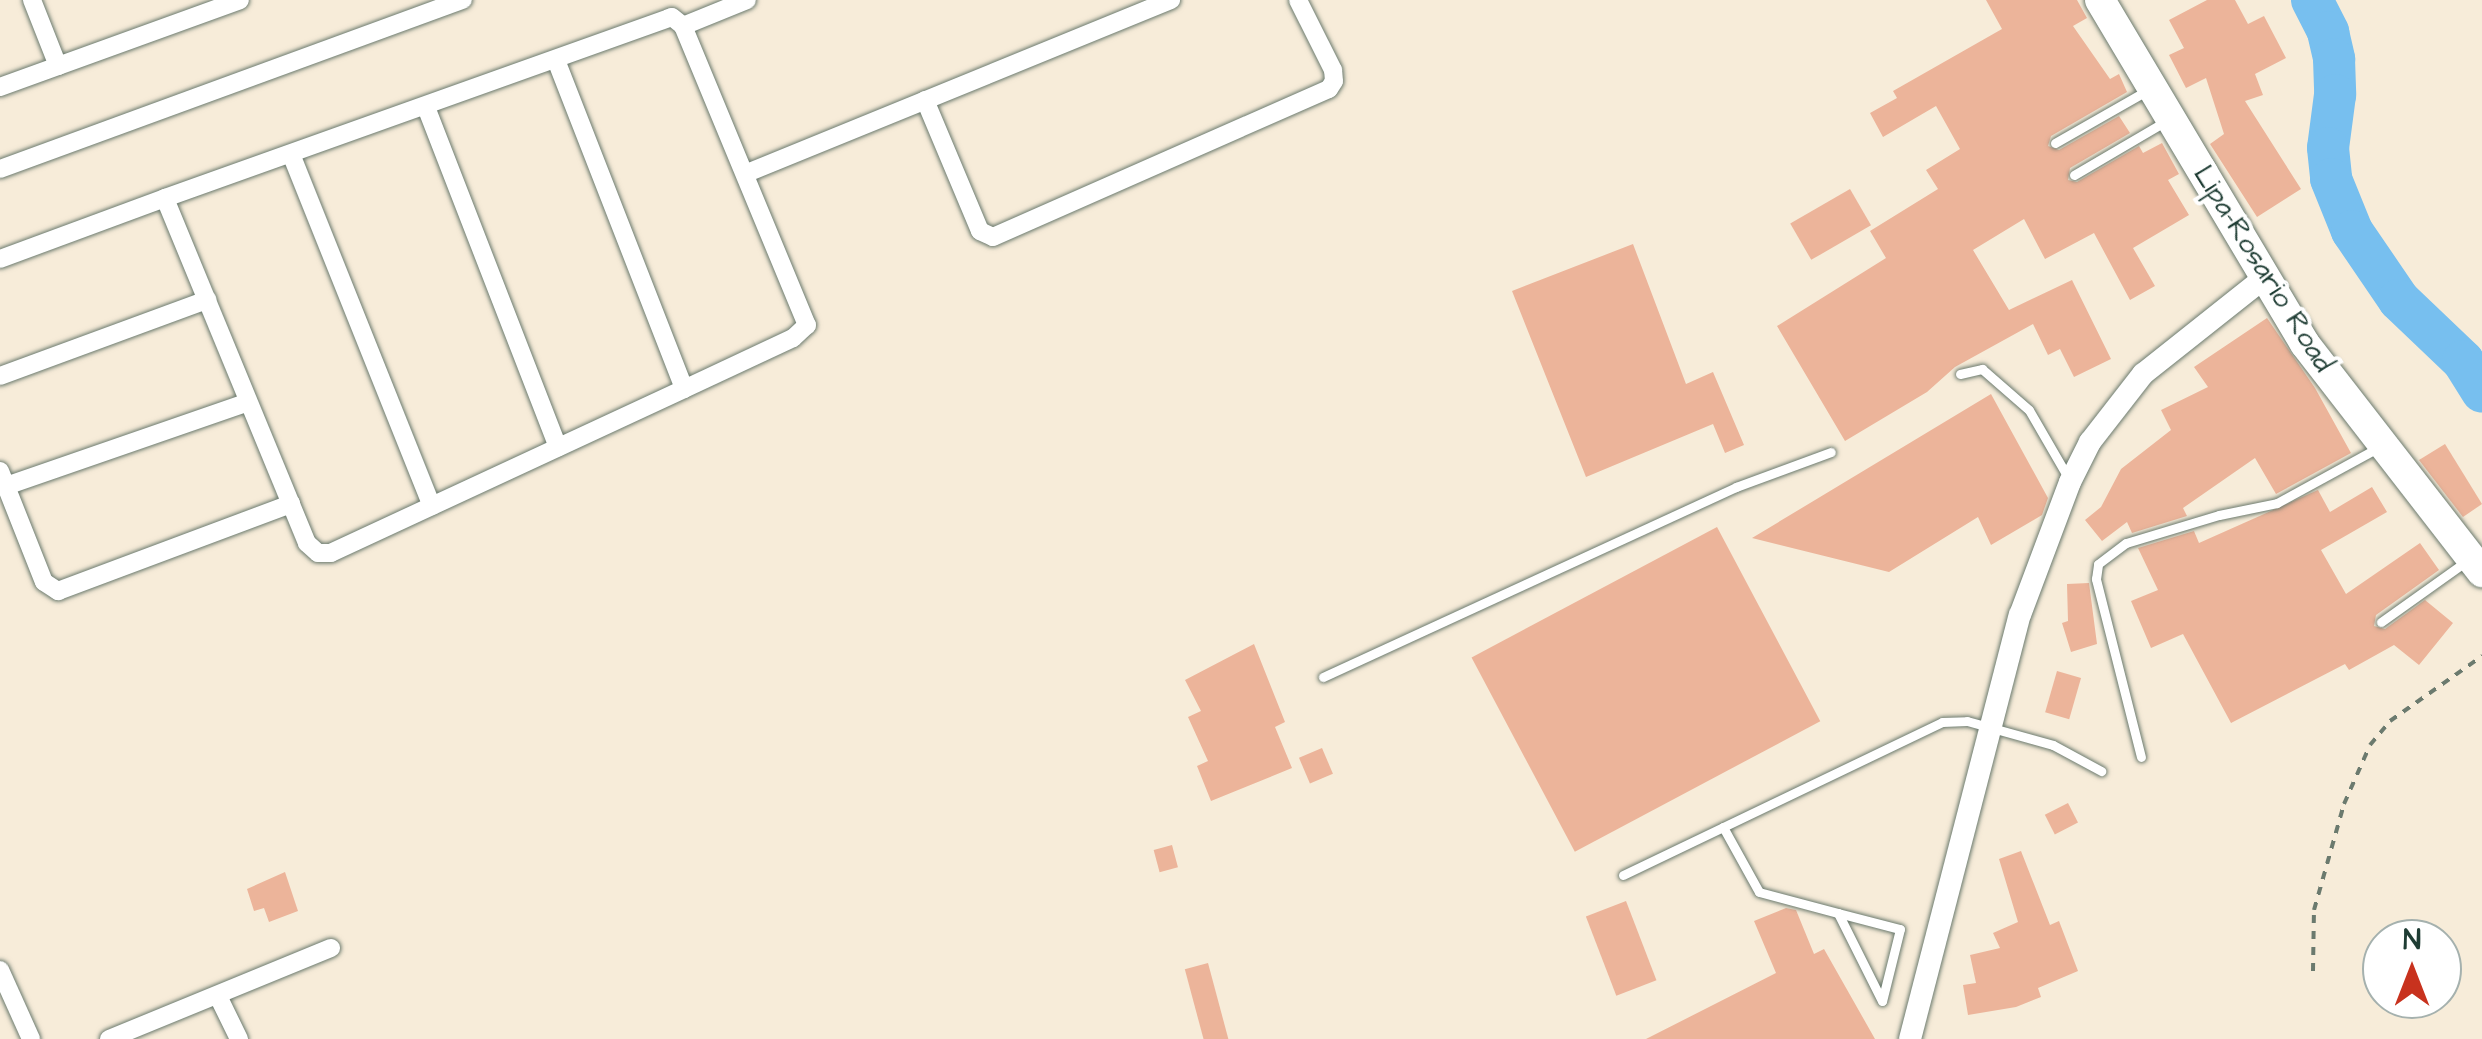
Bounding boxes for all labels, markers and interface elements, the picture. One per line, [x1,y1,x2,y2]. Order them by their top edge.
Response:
street label: Lipa-Rosario Road [2186,160,2340,378]
north arrow [2362,919,2462,1019]
text: N [2403,921,2421,960]

